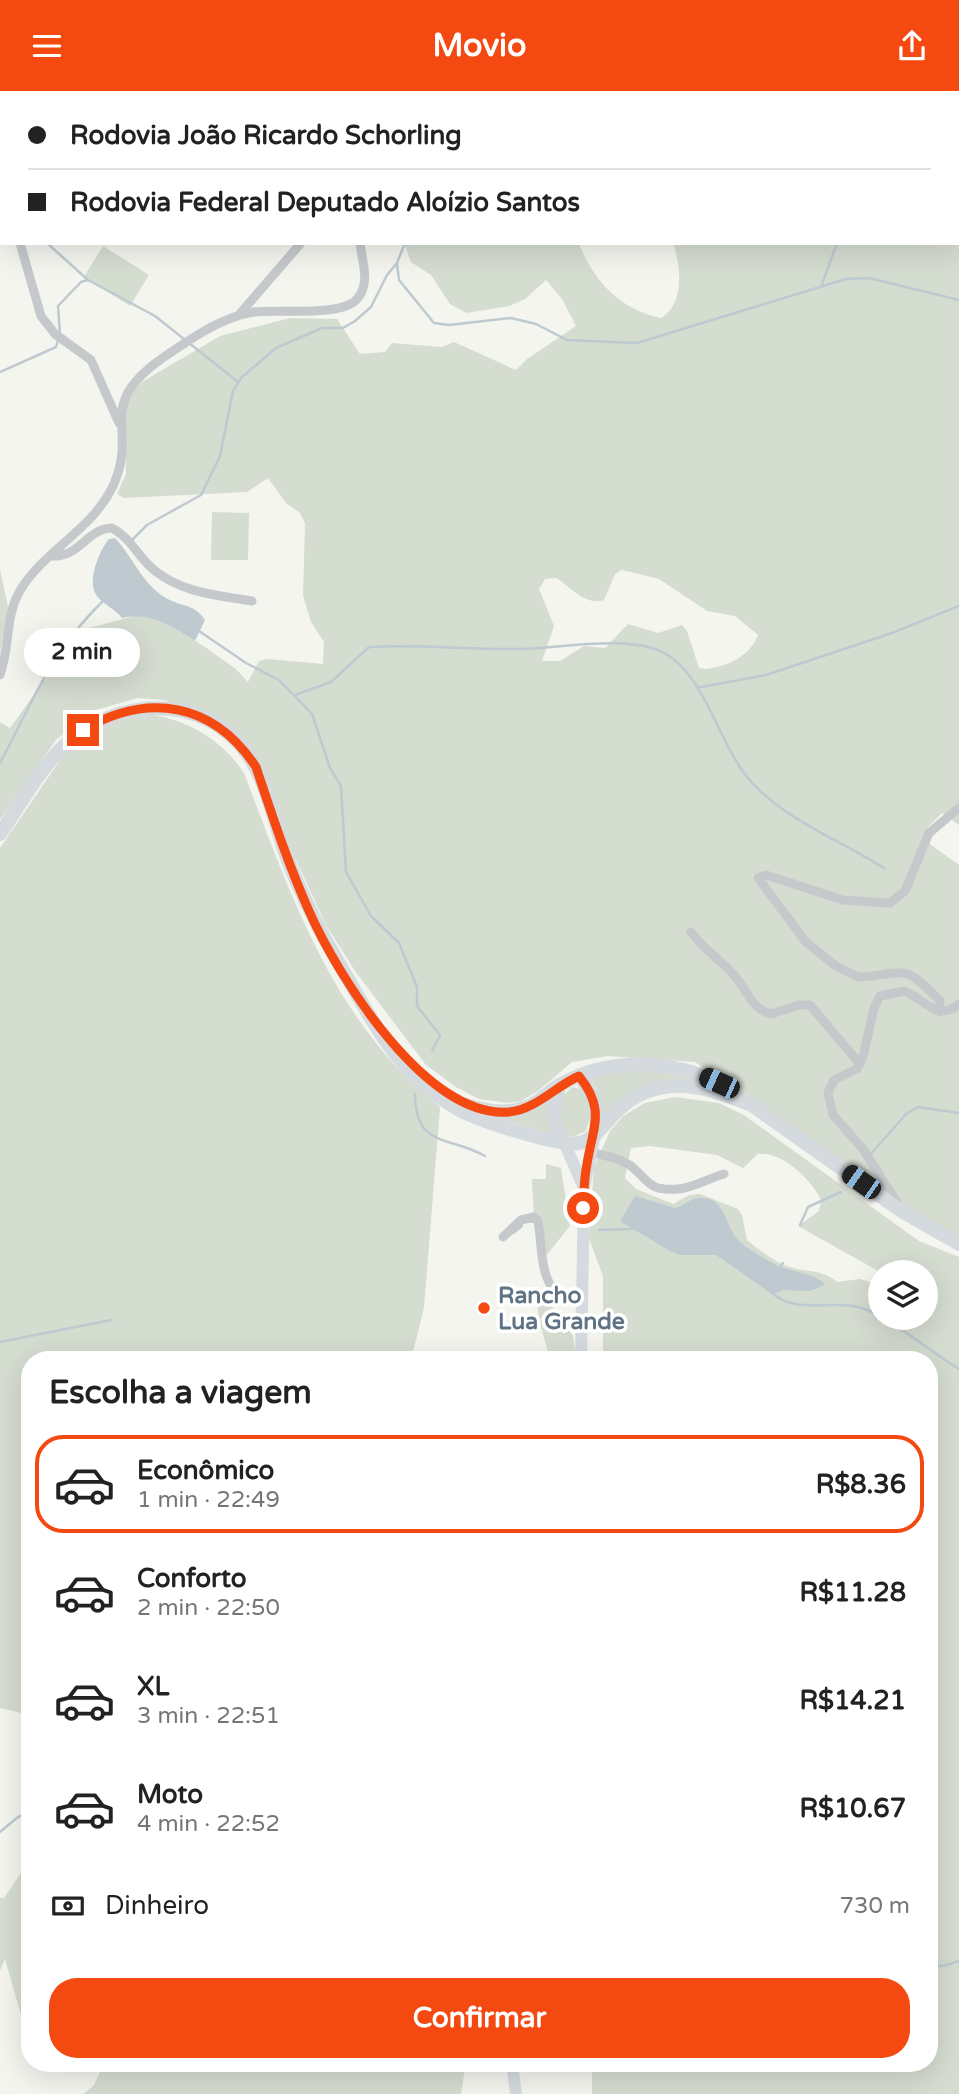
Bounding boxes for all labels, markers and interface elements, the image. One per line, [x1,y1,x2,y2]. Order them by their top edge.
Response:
icon: menu [28,27,66,65]
text: Movio [432,27,527,65]
icon: share [893,27,931,65]
text: Rodovia João Ricardo Schorling [70,120,462,151]
text: Rodovia Federal Deputado Aloízio Santos [70,187,580,218]
callout: 2 min [25,629,141,677]
text: 2 min [51,638,113,666]
route end [67,714,99,746]
car [696,1065,743,1101]
car [838,1161,885,1203]
route start [567,1192,599,1224]
map controls [868,1260,938,1330]
button: layers [868,1260,938,1330]
place label: Rancho Lua Grande [498,1282,625,1336]
marker: Rancho Lua Grande [476,1300,492,1316]
text: Escolha a viagem [49,1374,312,1412]
icon: car [53,1453,116,1516]
text: Econômico [137,1455,274,1486]
text: R$8.36 [816,1469,906,1500]
text: 1 min · 22:49 [137,1486,280,1514]
icon: car [53,1561,116,1624]
text: Conforto [137,1563,246,1594]
text: R$11.28 [799,1577,906,1608]
text: 2 min · 22:50 [137,1594,280,1622]
icon: car [53,1669,116,1732]
text: XL [137,1671,169,1702]
text: R$14.21 [799,1685,906,1716]
text: 3 min · 22:51 [137,1702,280,1730]
icon: car [53,1777,116,1840]
text: Moto [137,1779,203,1810]
text: R$10.67 [799,1793,906,1824]
text: 4 min · 22:52 [137,1810,280,1838]
icon: cash [49,1887,87,1925]
text: Dinheiro [105,1890,209,1921]
text: 730 m [840,1892,910,1920]
button: Confirmar [49,1978,910,2058]

